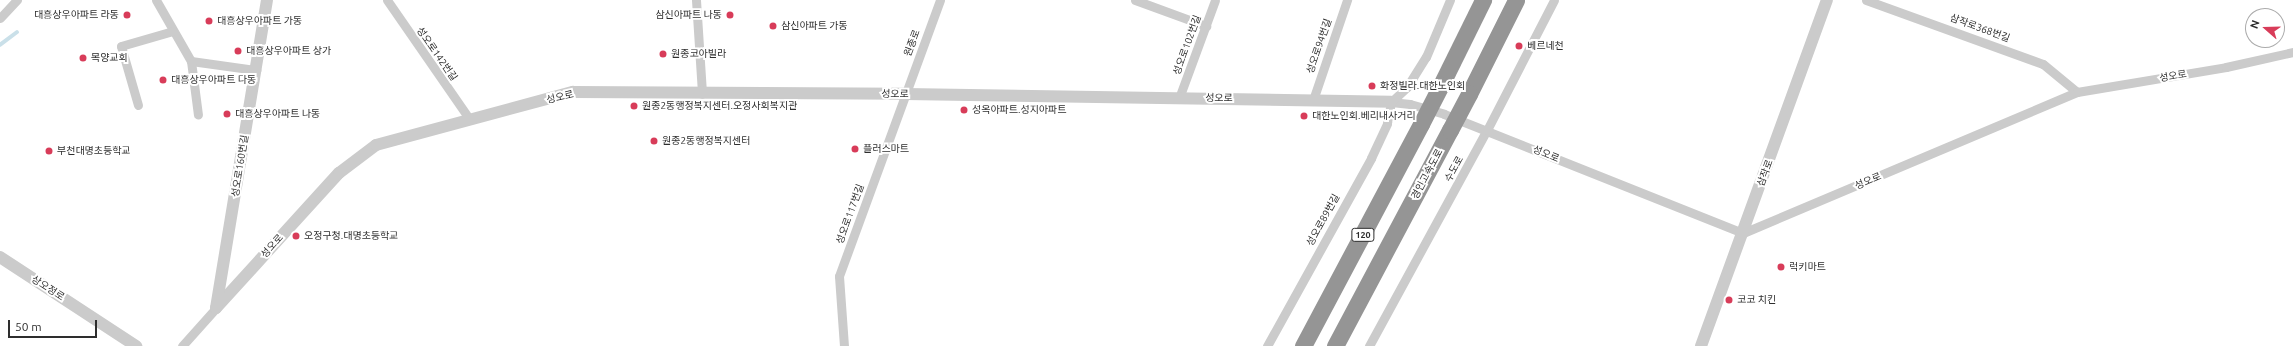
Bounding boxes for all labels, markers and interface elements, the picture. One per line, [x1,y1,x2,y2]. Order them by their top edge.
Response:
north arrow [2245,8,2285,48]
place label: 대흥상우아파트 라동 [34,9,119,21]
place label: 삼신아파트 나동 [655,9,722,21]
marker: 대흥상우아파트 라동 [122,10,132,20]
marker: 삼신아파트 나동 [725,10,735,20]
street label: 삼작로368번길 [1948,12,2012,44]
street label: 성오로102번길 [1171,13,1203,77]
place label: 대흥상우아파트 가동 [217,15,302,27]
marker: 대흥상우아파트 가동 [204,16,214,26]
street label: 성오로94번길 [1304,17,1334,75]
text: N [2248,18,2262,30]
place label: 삼신아파트 가동 [781,20,848,32]
marker: 삼신아파트 가동 [768,21,778,31]
street label: 성오로142번길 [414,25,460,83]
street label: 원종로 [902,28,922,58]
place label: 베르네천 [1527,40,1564,52]
marker: 베르네천 [1514,41,1524,51]
place label: 대흥상우아파트 상가 [246,45,331,57]
marker: 대흥상우아파트 상가 [233,46,243,56]
place label: 원종코아빌라 [671,48,726,60]
marker: 원종코아빌라 [658,49,668,59]
place label: 목양교회 [91,52,128,64]
marker: 목양교회 [78,53,88,63]
street label: 성오로 [2158,68,2188,84]
place label: 대흥상우아파트 다동 [171,74,256,86]
marker: 대흥상우아파트 다동 [158,75,168,85]
place label: 화정빌라.대한노인회 [1380,80,1465,92]
marker: 화정빌라.대한노인회 [1367,81,1377,91]
street label: 성오로 [545,88,575,106]
street label: 성오로 [881,88,909,100]
street label: 성오로 [1205,92,1233,104]
place label: 원종2동행정복지센터.오정사회복지관 [642,100,797,112]
marker: 원종2동행정복지센터.오정사회복지관 [629,101,639,111]
place label: 성옥아파트.성지아파트 [972,104,1066,116]
marker: 성옥아파트.성지아파트 [959,105,969,115]
place label: 대흥상우아파트 나동 [235,108,320,120]
marker: 대흥상우아파트 나동 [222,109,232,119]
place label: 대한노인회.베리내사거리 [1312,110,1416,122]
marker: 대한노인회.베리내사거리 [1299,111,1309,121]
street label: 성오로160번길 [229,134,251,198]
place label: 원종2동행정복지센터 [662,135,750,147]
marker: 원종2동행정복지센터 [649,136,659,146]
place label: 플러스마트 [863,143,909,155]
street label: 성오로 [1531,143,1561,165]
marker: 플러스마트 [850,144,860,154]
place label: 부천대명초등학교 [57,145,131,157]
marker: 부천대명초등학교 [44,146,54,156]
street label: 경인고속도로 [1409,147,1445,201]
street label: 수도로 [1442,154,1466,184]
street label: 삼작로 [1755,158,1775,188]
street label: 성오로 [1853,170,1883,192]
street label: 성오로117번길 [834,182,866,246]
street label: 성오로89번길 [1304,192,1342,248]
road number: 120 [1351,228,1375,242]
place label: 오정구청.대명초등학교 [304,230,398,242]
marker: 오정구청.대명초등학교 [291,231,301,241]
street label: 성오로 [258,232,286,260]
place label: 럭키마트 [1789,261,1826,273]
marker: 럭키마트 [1776,262,1786,272]
street label: 상오정로 [29,273,67,303]
place label: 코코 치킨 [1737,294,1776,306]
marker: 코코 치킨 [1724,295,1734,305]
scale bar [10,312,99,338]
text: 50 m [15,320,42,333]

